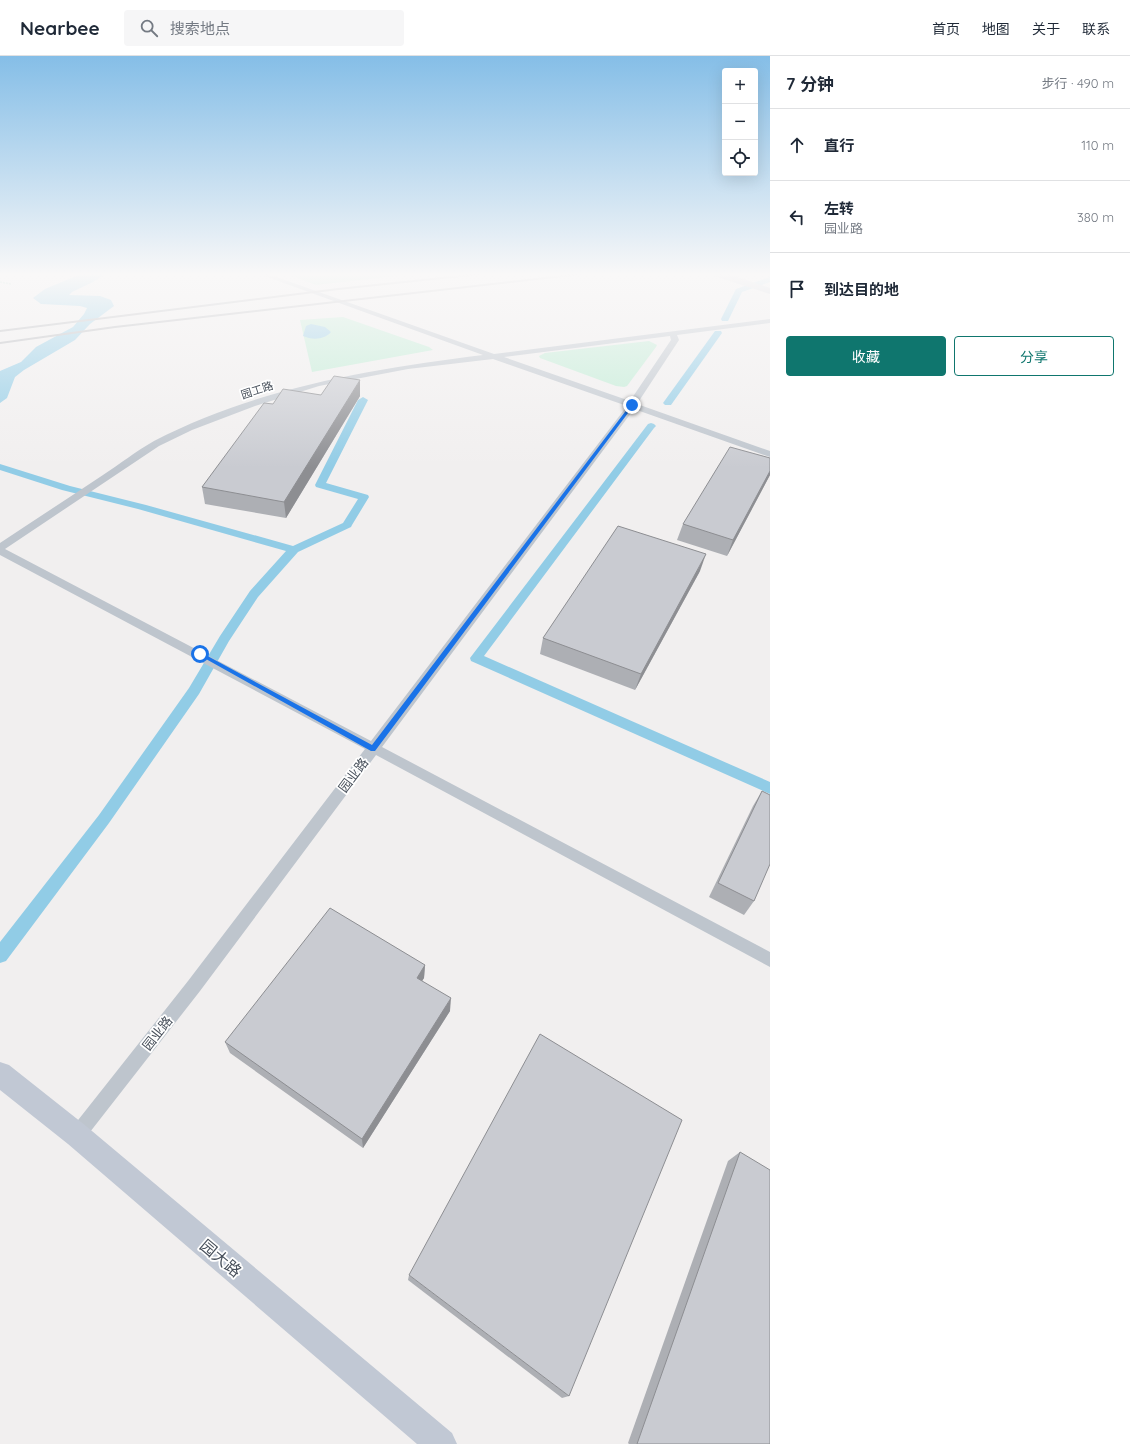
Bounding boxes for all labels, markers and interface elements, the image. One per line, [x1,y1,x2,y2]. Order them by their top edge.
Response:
search box [124,10,404,46]
text: Nearbee [20,16,100,40]
icon: search [138,17,160,39]
text: 搜索地点 [170,19,230,38]
text: 首页 [932,20,960,38]
text: 地图 [982,20,1010,38]
text: 关于 [1032,20,1060,38]
text: 联系 [1082,20,1110,38]
map controls [722,68,758,176]
button: + [722,68,758,104]
text: 7 分钟 [786,73,834,94]
text: 步行 · 490 m [1041,75,1114,91]
button: − [722,104,758,140]
icon: ahead [786,134,808,156]
text: 直行 [824,136,854,155]
text: 110 m [1081,137,1114,153]
button: locate [722,140,758,176]
text: 左转 [824,199,854,218]
icon: left [786,206,808,228]
text: 380 m [1077,209,1114,225]
text: 园业路 [824,220,863,236]
icon: arrive [786,278,808,300]
text: 到达目的地 [824,280,899,299]
button: 收藏 [786,336,946,376]
button: 分享 [954,336,1114,376]
street label: 园工路 [239,378,275,402]
route end [623,396,641,414]
route start [191,645,209,663]
street label: 园业路 [335,755,371,795]
street label: 园业路 [139,1013,175,1053]
street label: 园大路 [196,1235,246,1281]

